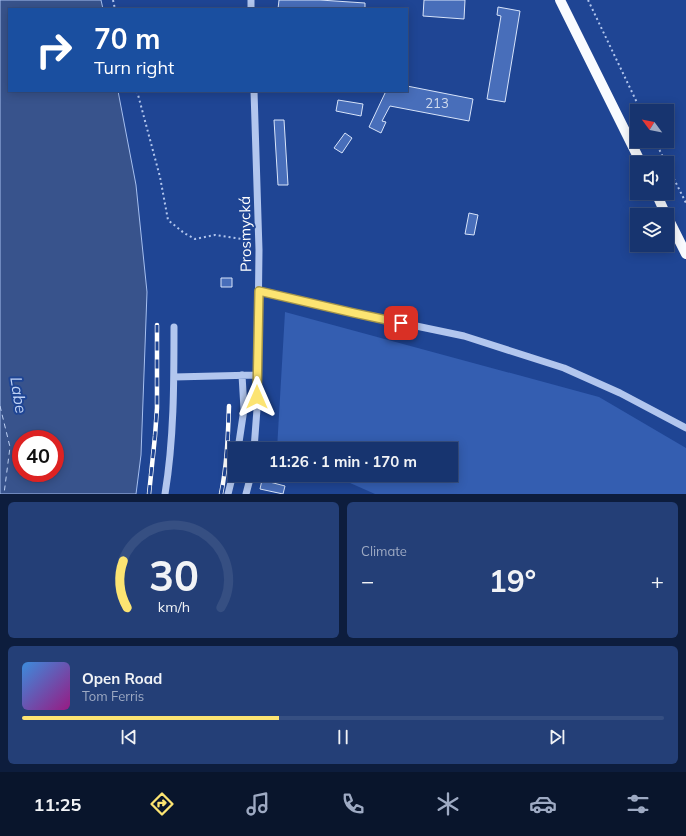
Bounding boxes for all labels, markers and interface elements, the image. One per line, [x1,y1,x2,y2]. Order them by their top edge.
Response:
text: 70 m [94,21,160,56]
icon: right [28,24,80,76]
text: Turn right [94,56,174,79]
house number: 213 [425,95,449,111]
north arrow [630,104,674,148]
map controls [630,104,674,252]
button: sound [630,156,674,200]
street label: Prosmycká [235,196,255,272]
button: layers [630,208,674,252]
pin [384,306,418,340]
icon: arrive [390,312,412,334]
water label: Labe [6,375,32,415]
position arrow [236,376,278,418]
speed limit sign: 40 [12,430,64,482]
text: 11:26 · 1 min · 170 m [269,452,417,471]
text: Climate [361,543,407,559]
text: 30 [149,549,198,601]
text: 19° [489,562,536,600]
text: − [361,567,374,595]
text: + [651,567,664,595]
text: km/h [157,598,190,616]
text: Open Road [82,669,162,688]
text: Tom Ferris [82,688,144,704]
icon: previous [118,726,140,748]
icon: pause [332,726,354,748]
icon: next [546,726,568,748]
icon: directions [148,790,176,818]
icon: music [244,790,272,818]
icon: phone [339,790,367,818]
icon: climate [434,790,462,818]
icon: car [529,790,557,818]
icon: filters [624,790,652,818]
text: 11:25 [34,793,81,816]

